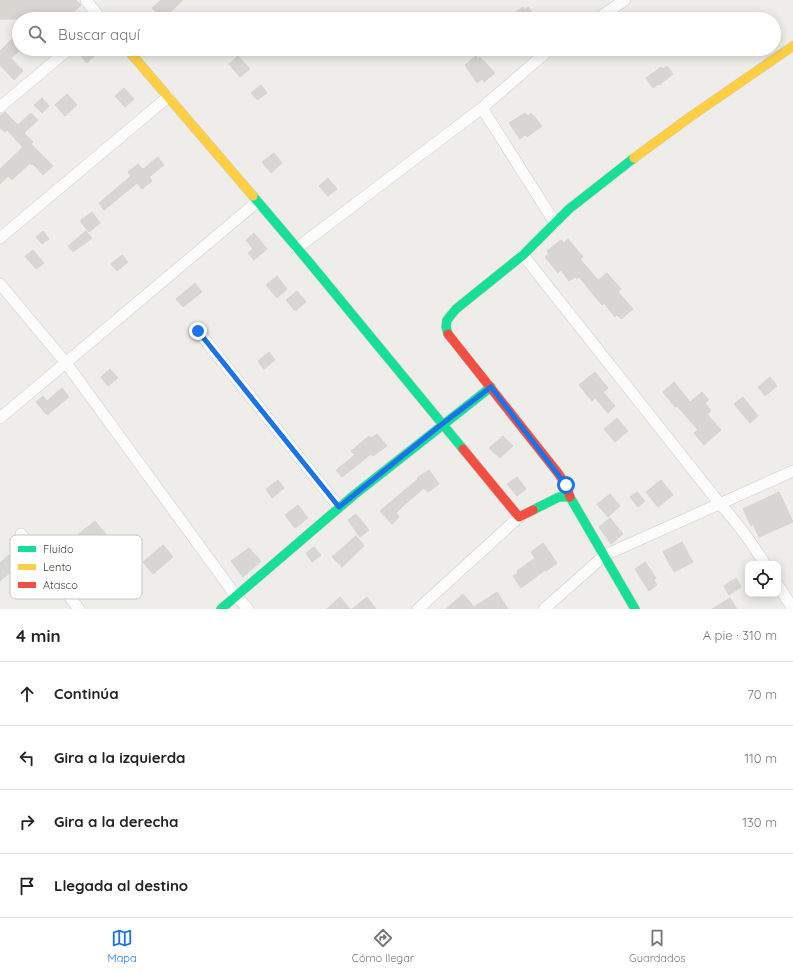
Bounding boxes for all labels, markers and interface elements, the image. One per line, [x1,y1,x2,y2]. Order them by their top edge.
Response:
search box [12,12,781,56]
icon: search [26,23,48,45]
text: Buscar aquí [58,25,140,44]
route end [189,322,207,340]
route start [557,476,575,494]
legend [10,535,142,599]
text: Fluido [43,542,74,556]
text: Lento [43,560,72,574]
map controls [745,561,781,597]
button: locate [745,561,781,597]
text: Atasco [43,578,78,592]
text: 4 min [16,625,61,646]
text: A pie · 310 m [703,627,777,643]
icon: ahead [16,683,38,705]
text: Continúa [54,684,119,703]
text: 70 m [747,686,777,702]
icon: left [16,747,38,769]
text: Gira a la izquierda [54,748,186,767]
text: 110 m [744,750,777,766]
icon: right [16,811,38,833]
text: Gira a la derecha [54,812,179,831]
text: 130 m [742,814,777,830]
icon: arrive [16,875,38,897]
text: Llegada al destino [54,876,188,895]
tab: Mapa [108,927,137,965]
tab: Cómo llegar [352,927,414,965]
tab: Guardados [629,927,685,965]

